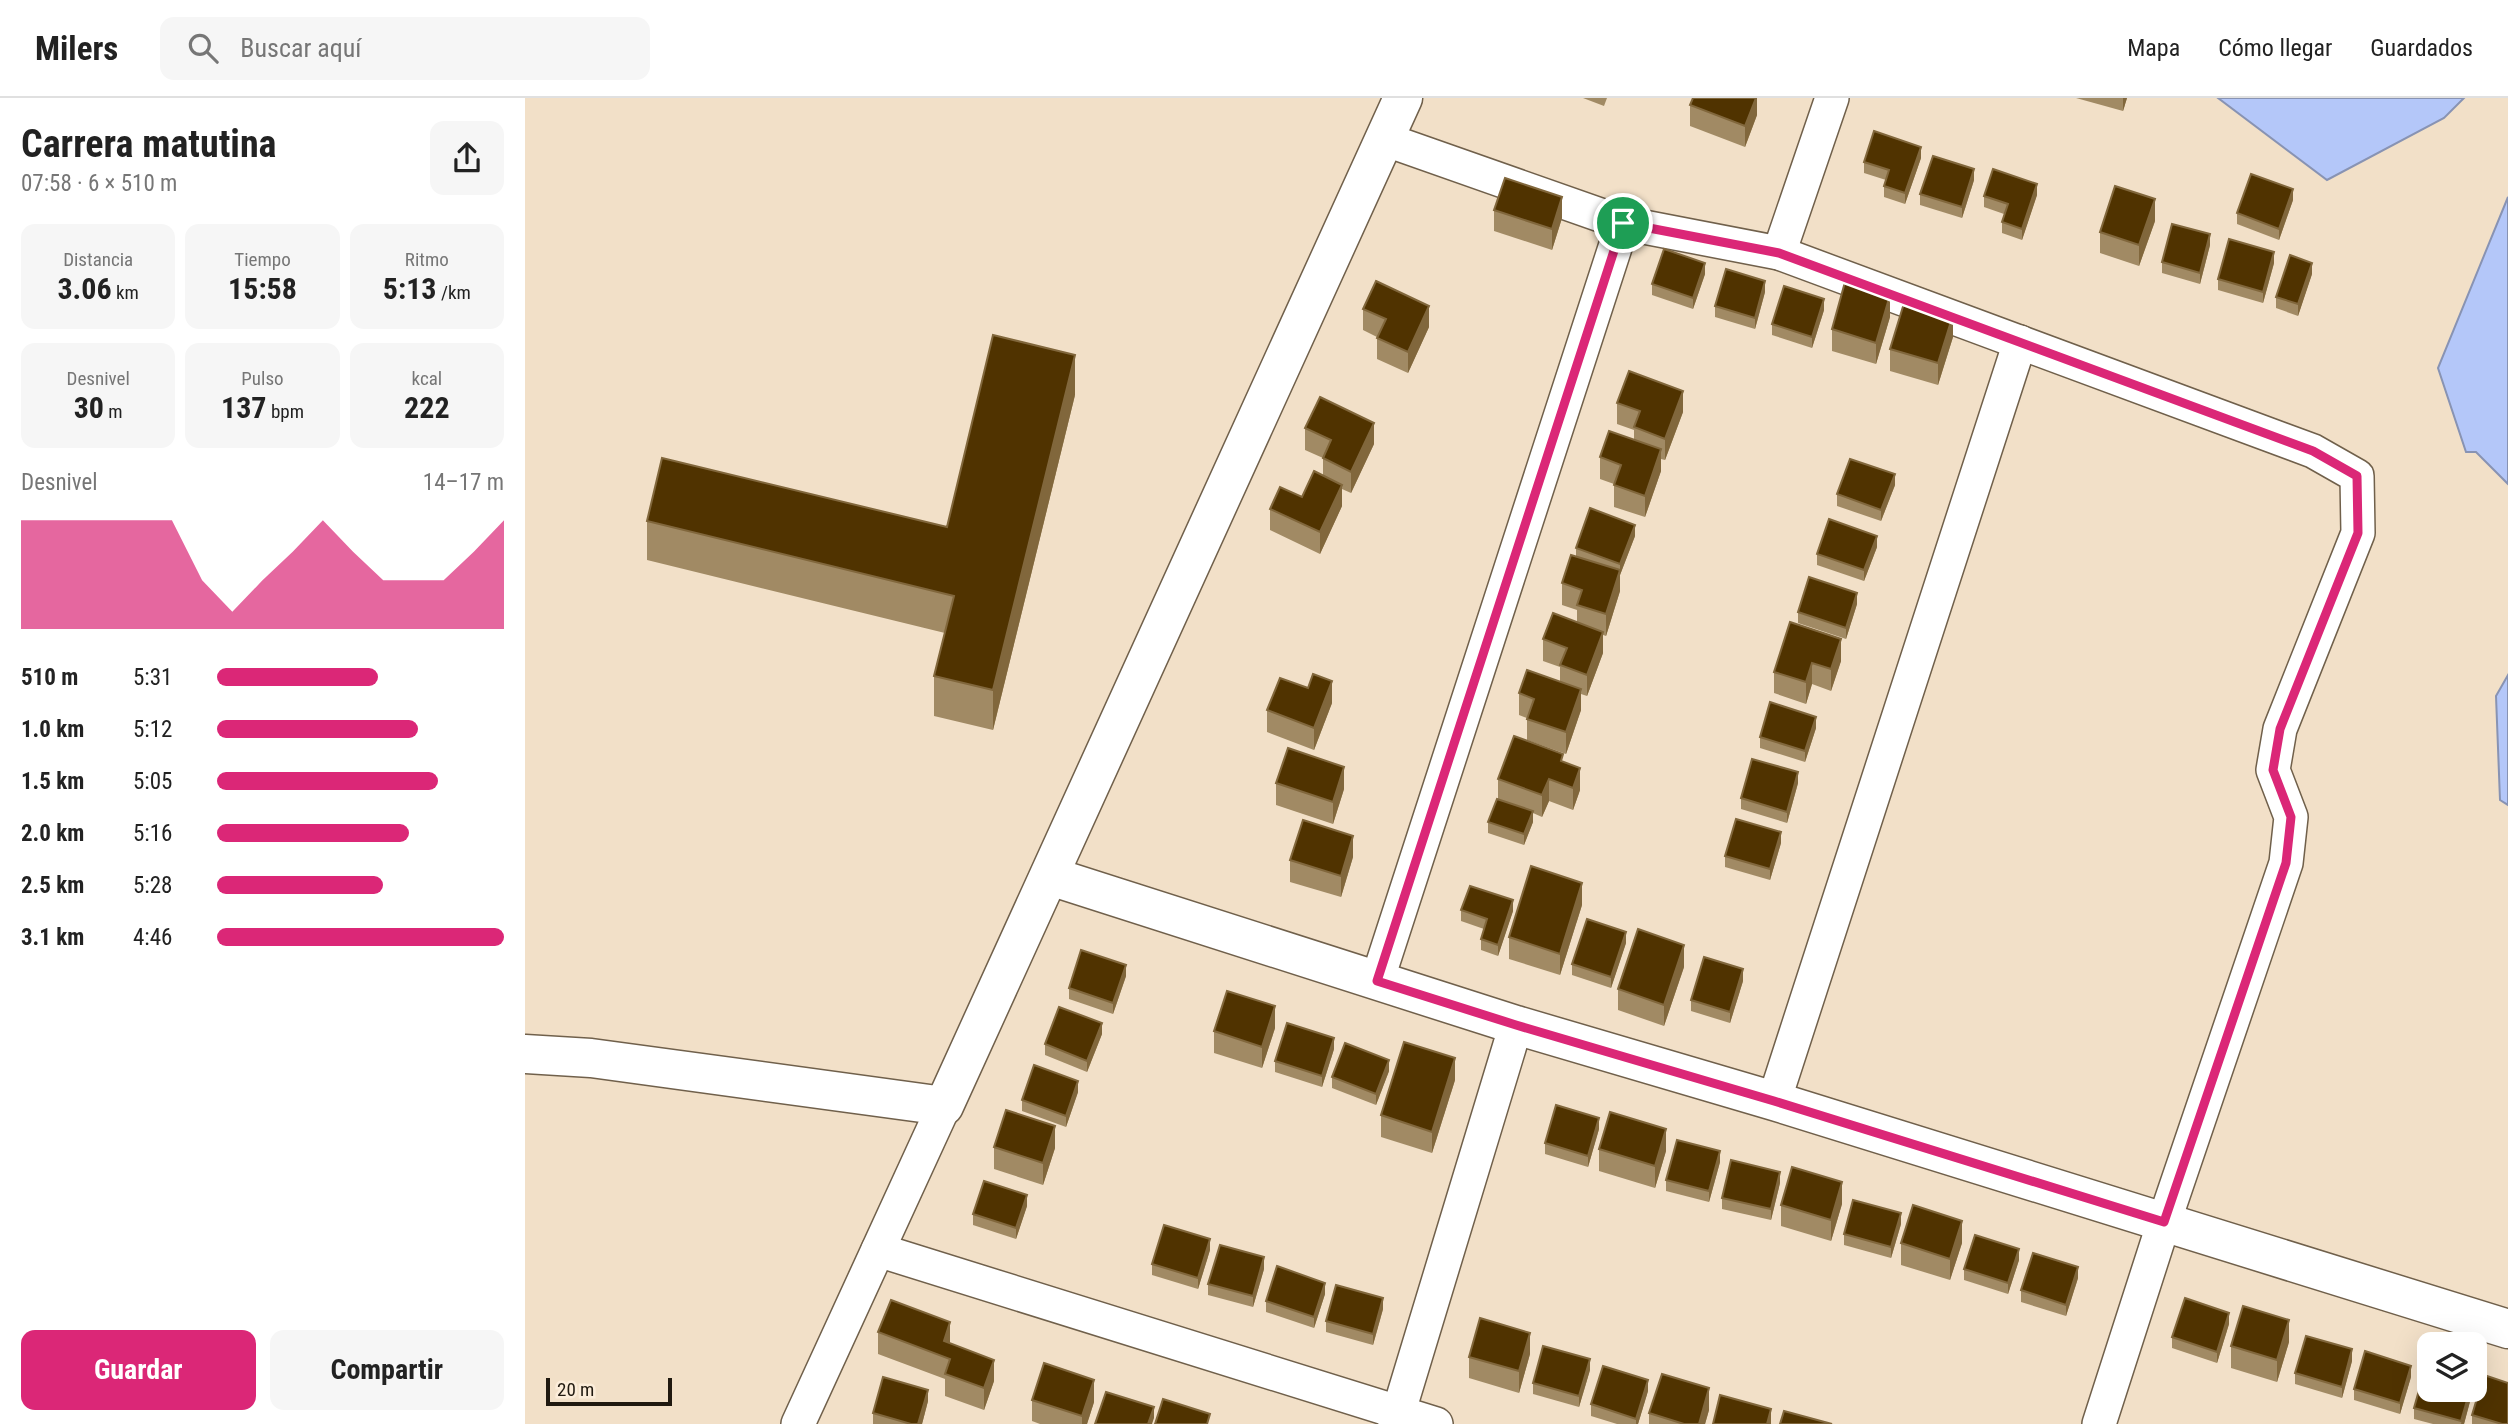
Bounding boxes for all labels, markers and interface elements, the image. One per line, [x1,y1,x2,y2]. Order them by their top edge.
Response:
search box [160,17,650,80]
text: Milers [35,29,118,68]
icon: search [184,29,222,67]
text: Buscar aquí [240,33,362,63]
text: Mapa [2127,34,2180,62]
text: Cómo llegar [2218,34,2332,62]
text: Guardados [2370,34,2473,62]
button: share [430,121,504,195]
text: Carrera matutina [21,122,277,166]
text: 07:58 · 6 × 510 m [21,170,177,197]
pin [1593,193,1653,253]
icon: arrive [1604,204,1642,242]
text: Distancia [63,248,133,271]
text: Tiempo [234,248,291,271]
text: Ritmo [405,248,449,271]
text: 3.06 [57,271,112,306]
text: 15:58 [228,271,297,306]
text: 5:13 [383,271,437,306]
text: km [112,281,139,304]
text: /km [437,281,471,304]
text: Desnivel [67,367,130,390]
text: Pulso [241,367,284,390]
text: kcal [412,367,442,390]
text: 30 [74,390,104,425]
text: 137 [221,390,267,425]
text: 222 [404,390,450,425]
text: m [104,400,123,423]
text: bpm [267,400,304,423]
text: Desnivel [21,469,98,496]
text: 14–17 m [423,469,504,496]
text: 510 m [21,664,78,691]
text: 5:31 [133,664,172,691]
text: 1.0 km [21,716,84,743]
text: 5:12 [133,716,172,743]
text: 1.5 km [21,768,84,795]
text: 5:05 [133,768,172,795]
text: 2.0 km [21,820,84,847]
text: 5:16 [133,820,172,847]
text: 2.5 km [21,872,84,899]
text: 5:28 [133,872,172,899]
text: 3.1 km [21,924,84,951]
text: 4:46 [133,924,172,951]
button: Guardar [21,1330,256,1410]
button: Compartir [270,1330,504,1410]
map controls [2417,1332,2487,1402]
button: layers [2417,1332,2487,1402]
scale bar [546,1375,672,1407]
text: 20 m [557,1378,594,1401]

